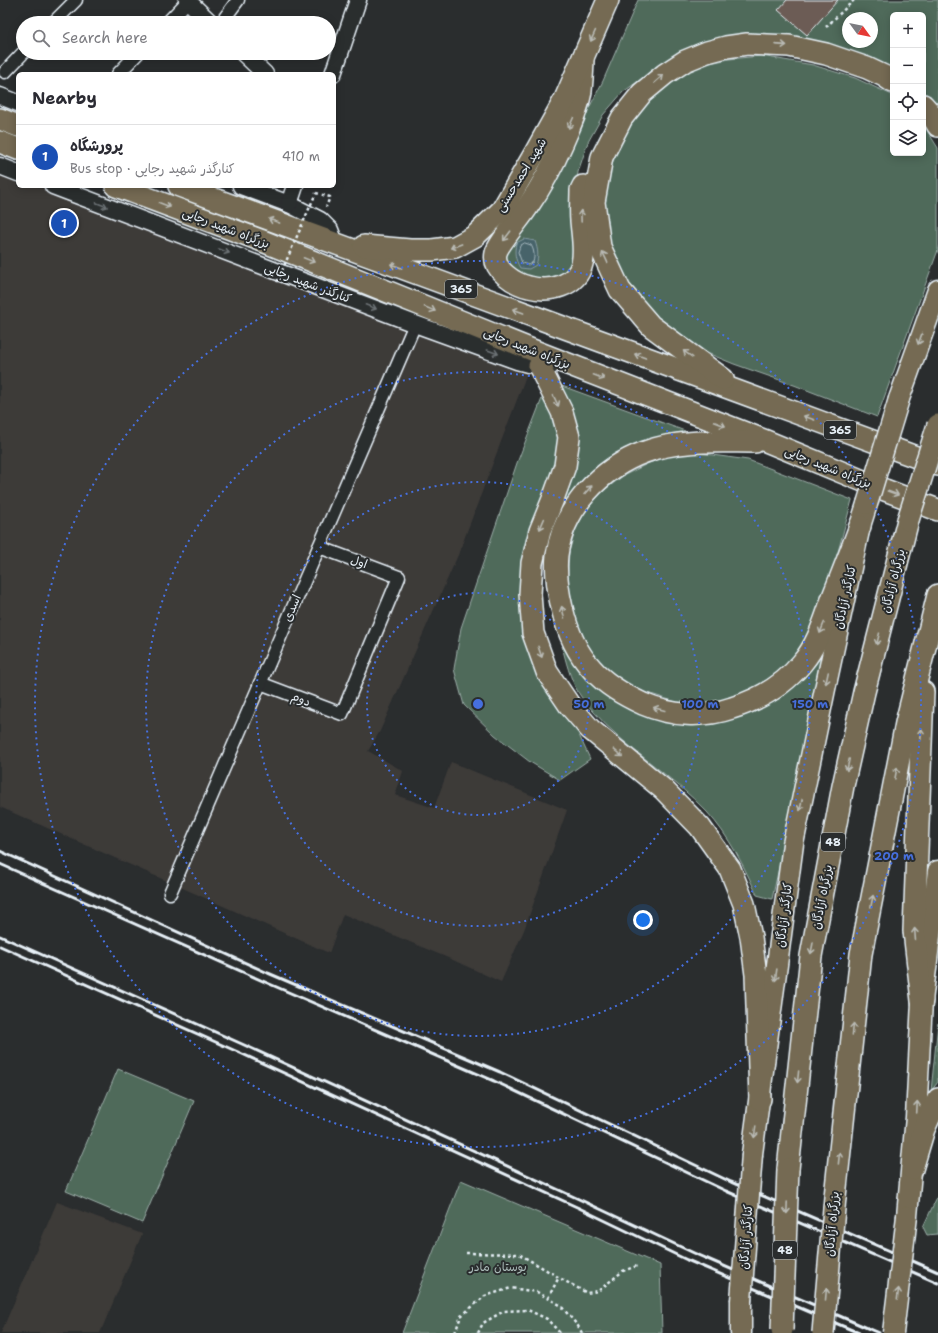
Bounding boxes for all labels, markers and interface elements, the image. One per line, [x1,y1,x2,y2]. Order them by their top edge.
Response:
north arrow [842,12,878,48]
map controls [890,12,926,156]
button: + [890,12,926,48]
search box [16,16,336,60]
icon: search [30,27,52,49]
text: Search here [62,28,148,48]
one-way arrow [589,29,596,41]
one-way arrow [774,42,787,49]
button: − [890,48,926,84]
one-way arrow [654,74,664,84]
button: locate [890,84,926,120]
text: Nearby [32,87,97,109]
one-way arrow [567,117,575,129]
button: layers [890,120,926,156]
street label: شهید احمدحسنی [492,135,550,215]
text: پرورشگاه [70,136,123,156]
text: 1 [42,148,48,165]
text: 410 m [282,148,320,165]
text: Bus stop · کنارگذر شهید رجایی [70,160,235,177]
one-way arrow [96,201,108,209]
one-way arrow [159,201,171,209]
street label: بزرگراه شهید رجایی [180,204,272,252]
pin: 1 [51,208,77,238]
one-way arrow [578,210,585,223]
one-way arrow [268,217,280,225]
one-way arrow [503,230,511,241]
one-way arrow [449,243,462,250]
one-way arrow [217,247,229,255]
one-way arrow [601,252,608,264]
one-way arrow [303,257,315,265]
street label: کنارگذر شهید رجایی [262,259,354,307]
one-way arrow [391,261,403,269]
road number: 365 [445,280,477,298]
one-way arrow [365,303,377,311]
one-way arrow [423,306,435,314]
one-way arrow [513,306,525,314]
street label: بزرگراه شهید رجایی [481,323,573,373]
one-way arrow [916,333,923,346]
one-way arrow [487,349,499,357]
one-way arrow [683,350,694,358]
one-way arrow [635,351,647,359]
one-way arrow [593,373,605,381]
one-way arrow [553,395,560,407]
one-way arrow [804,414,816,422]
one-way arrow [714,420,726,428]
road number: 365 [824,421,856,439]
street label: بزرگراه شهید رجایی [782,442,874,492]
one-way arrow [584,485,593,495]
one-way arrow [886,490,898,498]
one-way arrow [538,518,546,530]
street label: بزرگراه آزادگان [877,547,909,615]
street label: اول [348,552,370,572]
street label: کنارگذر آزادگان [830,563,860,631]
street label: اسدی [279,592,305,624]
one-way arrow [558,605,566,618]
one-way arrow [818,621,825,633]
one-way arrow [873,632,881,645]
one-way arrow [537,645,544,658]
one-way arrow [823,671,831,684]
street label: دوم [289,688,313,711]
text: 50 m [574,696,605,712]
text: 100 m [682,696,719,712]
text: 150 m [792,696,828,712]
centre of rings [471,697,485,711]
one-way arrow [652,705,665,713]
one-way arrow [918,728,925,741]
one-way arrow [613,748,624,757]
one-way arrow [844,758,852,771]
one-way arrow [893,767,901,780]
one-way arrow [796,799,804,812]
road number: 48 [821,833,845,851]
text: 200 m [874,848,914,864]
street label: بزرگراه آزادگان [808,863,836,931]
street label: کنارگذر آزادگان [772,882,796,948]
one-way arrow [868,894,876,907]
your location [633,910,653,930]
one-way arrow [911,928,918,941]
one-way arrow [808,941,816,954]
one-way arrow [772,969,780,982]
one-way arrow [849,1023,857,1036]
one-way arrow [794,1070,802,1083]
one-way arrow [913,1101,921,1114]
one-way arrow [751,1125,759,1138]
one-way arrow [835,1152,843,1165]
street label: بزرگراه آزادگان [821,1191,843,1257]
one-way arrow [783,1201,790,1214]
street label: کنارگذر آزادگان [736,1204,756,1270]
road number: 48 [773,1241,797,1259]
park label: بوستان مادر [468,1259,527,1275]
one-way arrow [823,1288,830,1301]
one-way arrow [894,1288,902,1301]

